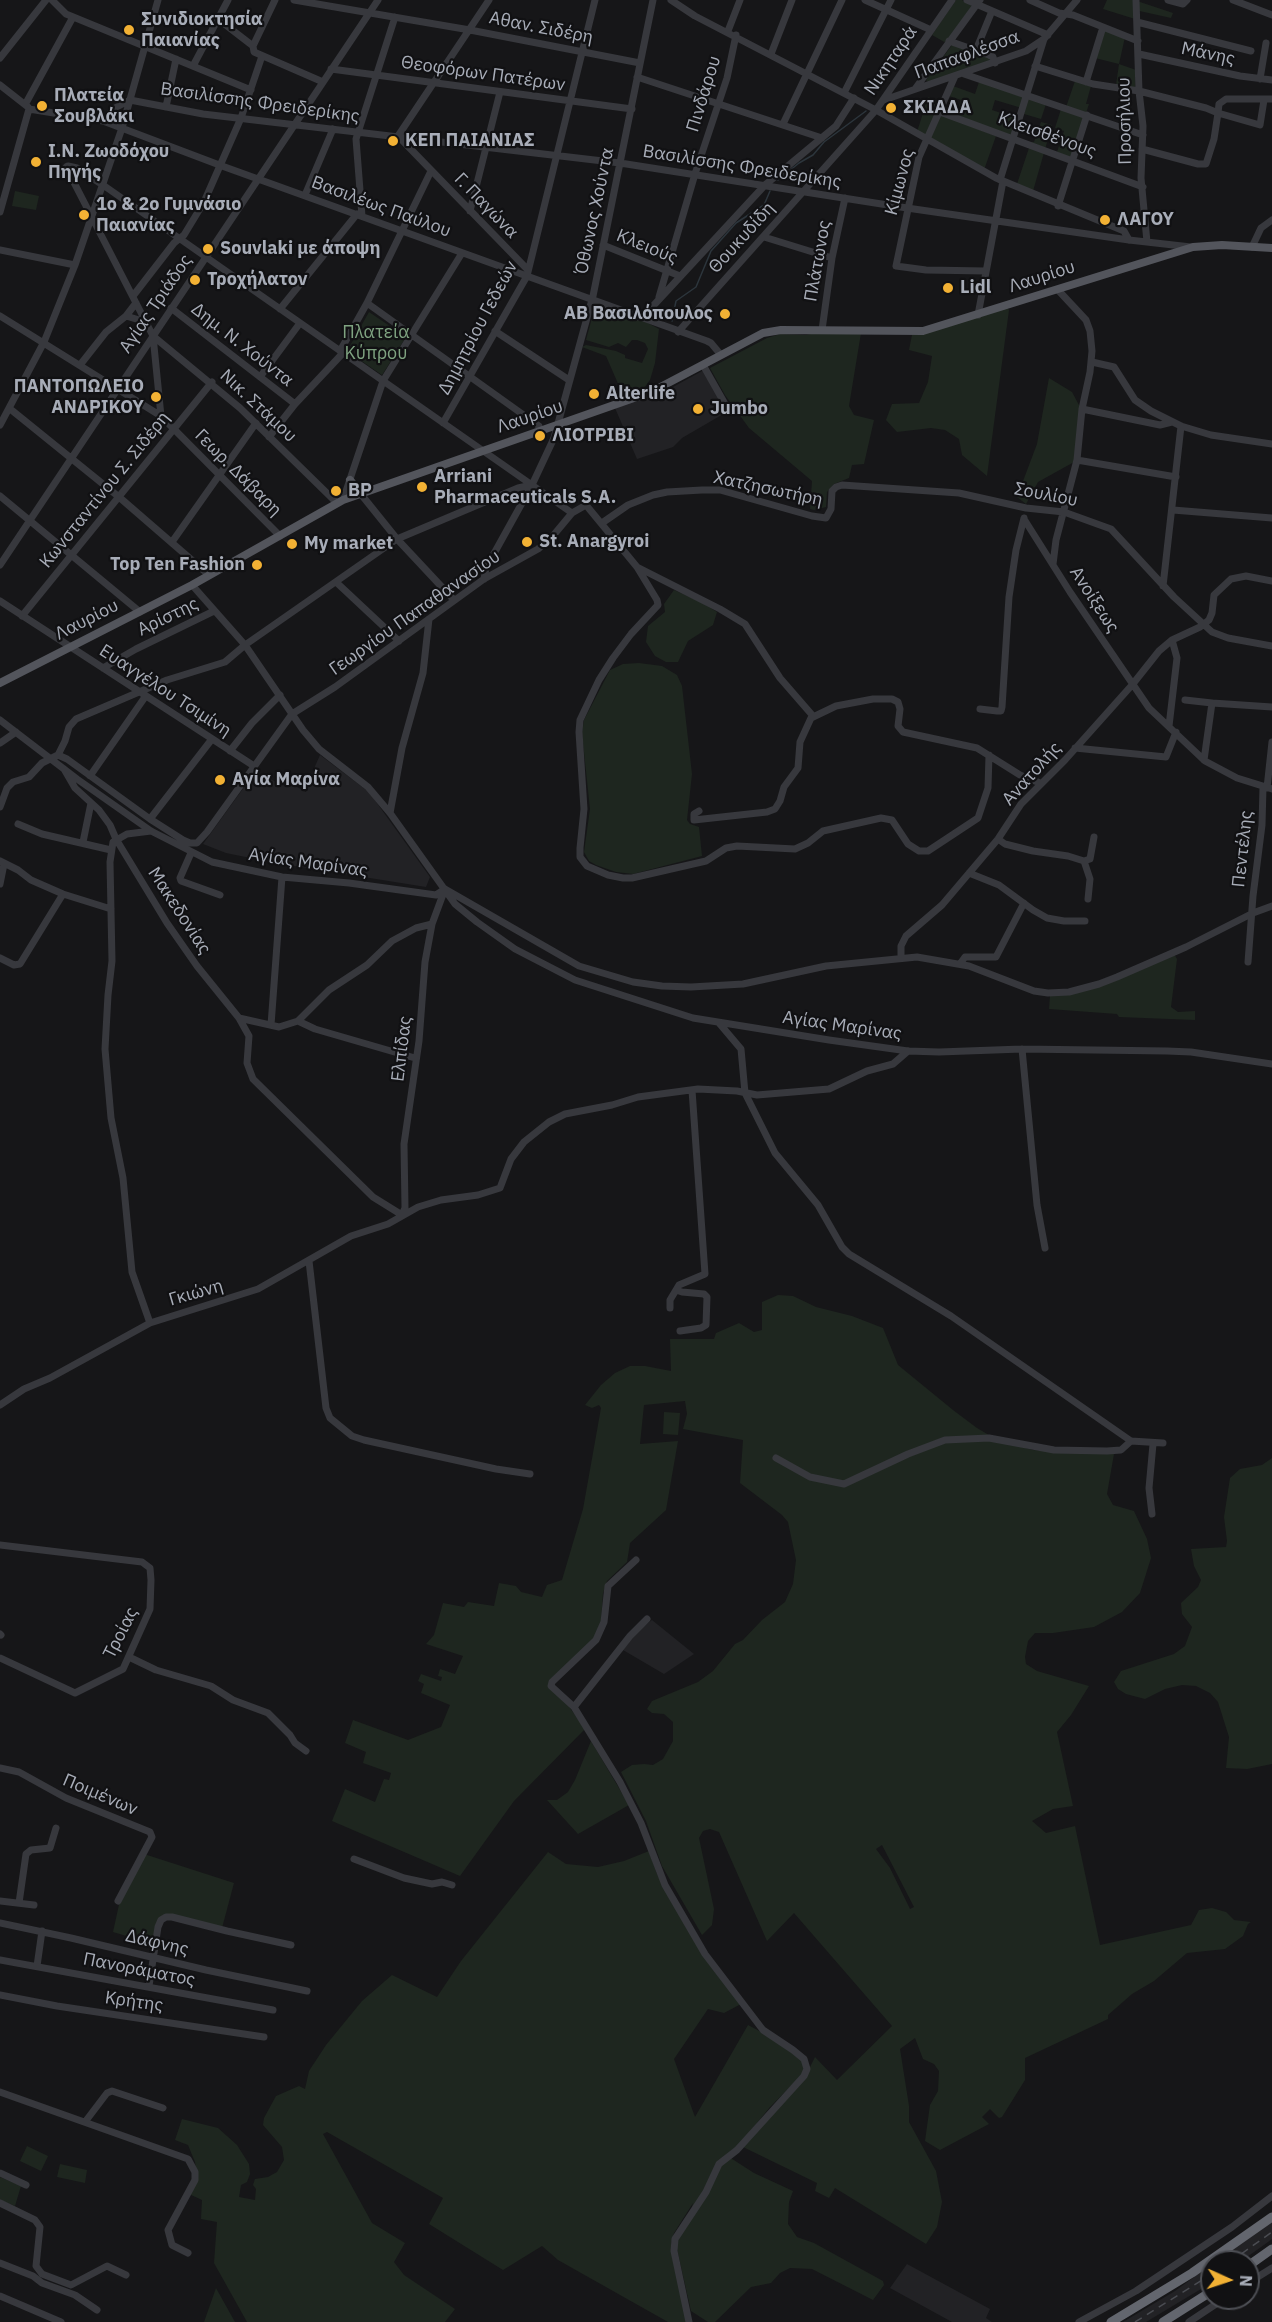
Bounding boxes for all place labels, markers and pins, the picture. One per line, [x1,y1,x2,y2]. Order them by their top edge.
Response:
place label: Συνιδιοκτησία Παιανίας [141,9,263,52]
marker: Συνιδιοκτησία Παιανίας [122,23,136,37]
place label: Πλατεία Σουβλάκι [54,85,134,128]
place label: ΣΚΙΑΔΑ [903,97,972,119]
marker: Πλατεία Σουβλάκι [35,99,49,113]
marker: ΣΚΙΑΔΑ [884,101,898,115]
place label: ΚΕΠ ΠΑΙΑΝΙΑΣ [405,130,535,152]
marker: ΚΕΠ ΠΑΙΑΝΙΑΣ [386,134,400,148]
place label: Ι.Ν. Ζωοδόχου Πηγής [48,141,169,184]
marker: Ι.Ν. Ζωοδόχου Πηγής [29,155,43,169]
place label: 1ο & 2ο Γυμνάσιο Παιανίας [96,194,241,236]
marker: 1ο & 2ο Γυμνάσιο Παιανίας [77,208,91,222]
place label: ΛΑΓΟΥ [1117,209,1174,231]
marker: ΛΑΓΟΥ [1098,213,1112,227]
place label: Souvlaki με άποψη [220,238,380,260]
marker: Souvlaki με άποψη [201,242,215,256]
place label: Τροχήλατον [207,269,308,291]
marker: Τροχήλατον [188,273,202,287]
place label: Lidl [960,277,991,299]
marker: Lidl [941,281,955,295]
place label: ΑΒ Βασιλόπουλος [564,303,713,325]
marker: ΑΒ Βασιλόπουλος [718,307,732,321]
place label: ΠΑΝΤΟΠΩΛΕΙΟ ΑΝΔΡΙΚΟΥ [14,376,144,418]
place label: Alterlife [606,383,675,405]
marker: Alterlife [587,387,601,401]
marker: ΠΑΝΤΟΠΩΛΕΙΟ ΑΝΔΡΙΚΟΥ [149,390,163,404]
place label: Jumbo [710,398,768,420]
marker: Jumbo [691,402,705,416]
place label: ΛΙΟΤΡΙΒΙ [552,425,634,447]
marker: ΛΙΟΤΡΙΒΙ [533,429,547,443]
place label: Arriani Pharmaceuticals S.A. [434,466,616,508]
place label: BP [348,480,372,502]
marker: Arriani Pharmaceuticals S.A. [415,480,429,494]
marker: BP [329,484,343,498]
place label: St. Anargyroi [539,531,649,553]
place label: My market [304,533,393,555]
marker: St. Anargyroi [520,535,534,549]
marker: My market [285,537,299,551]
place label: Top Ten Fashion [110,554,245,576]
marker: Top Ten Fashion [250,558,264,572]
place label: Αγία Μαρίνα [232,769,340,791]
marker: Αγία Μαρίνα [213,773,227,787]

